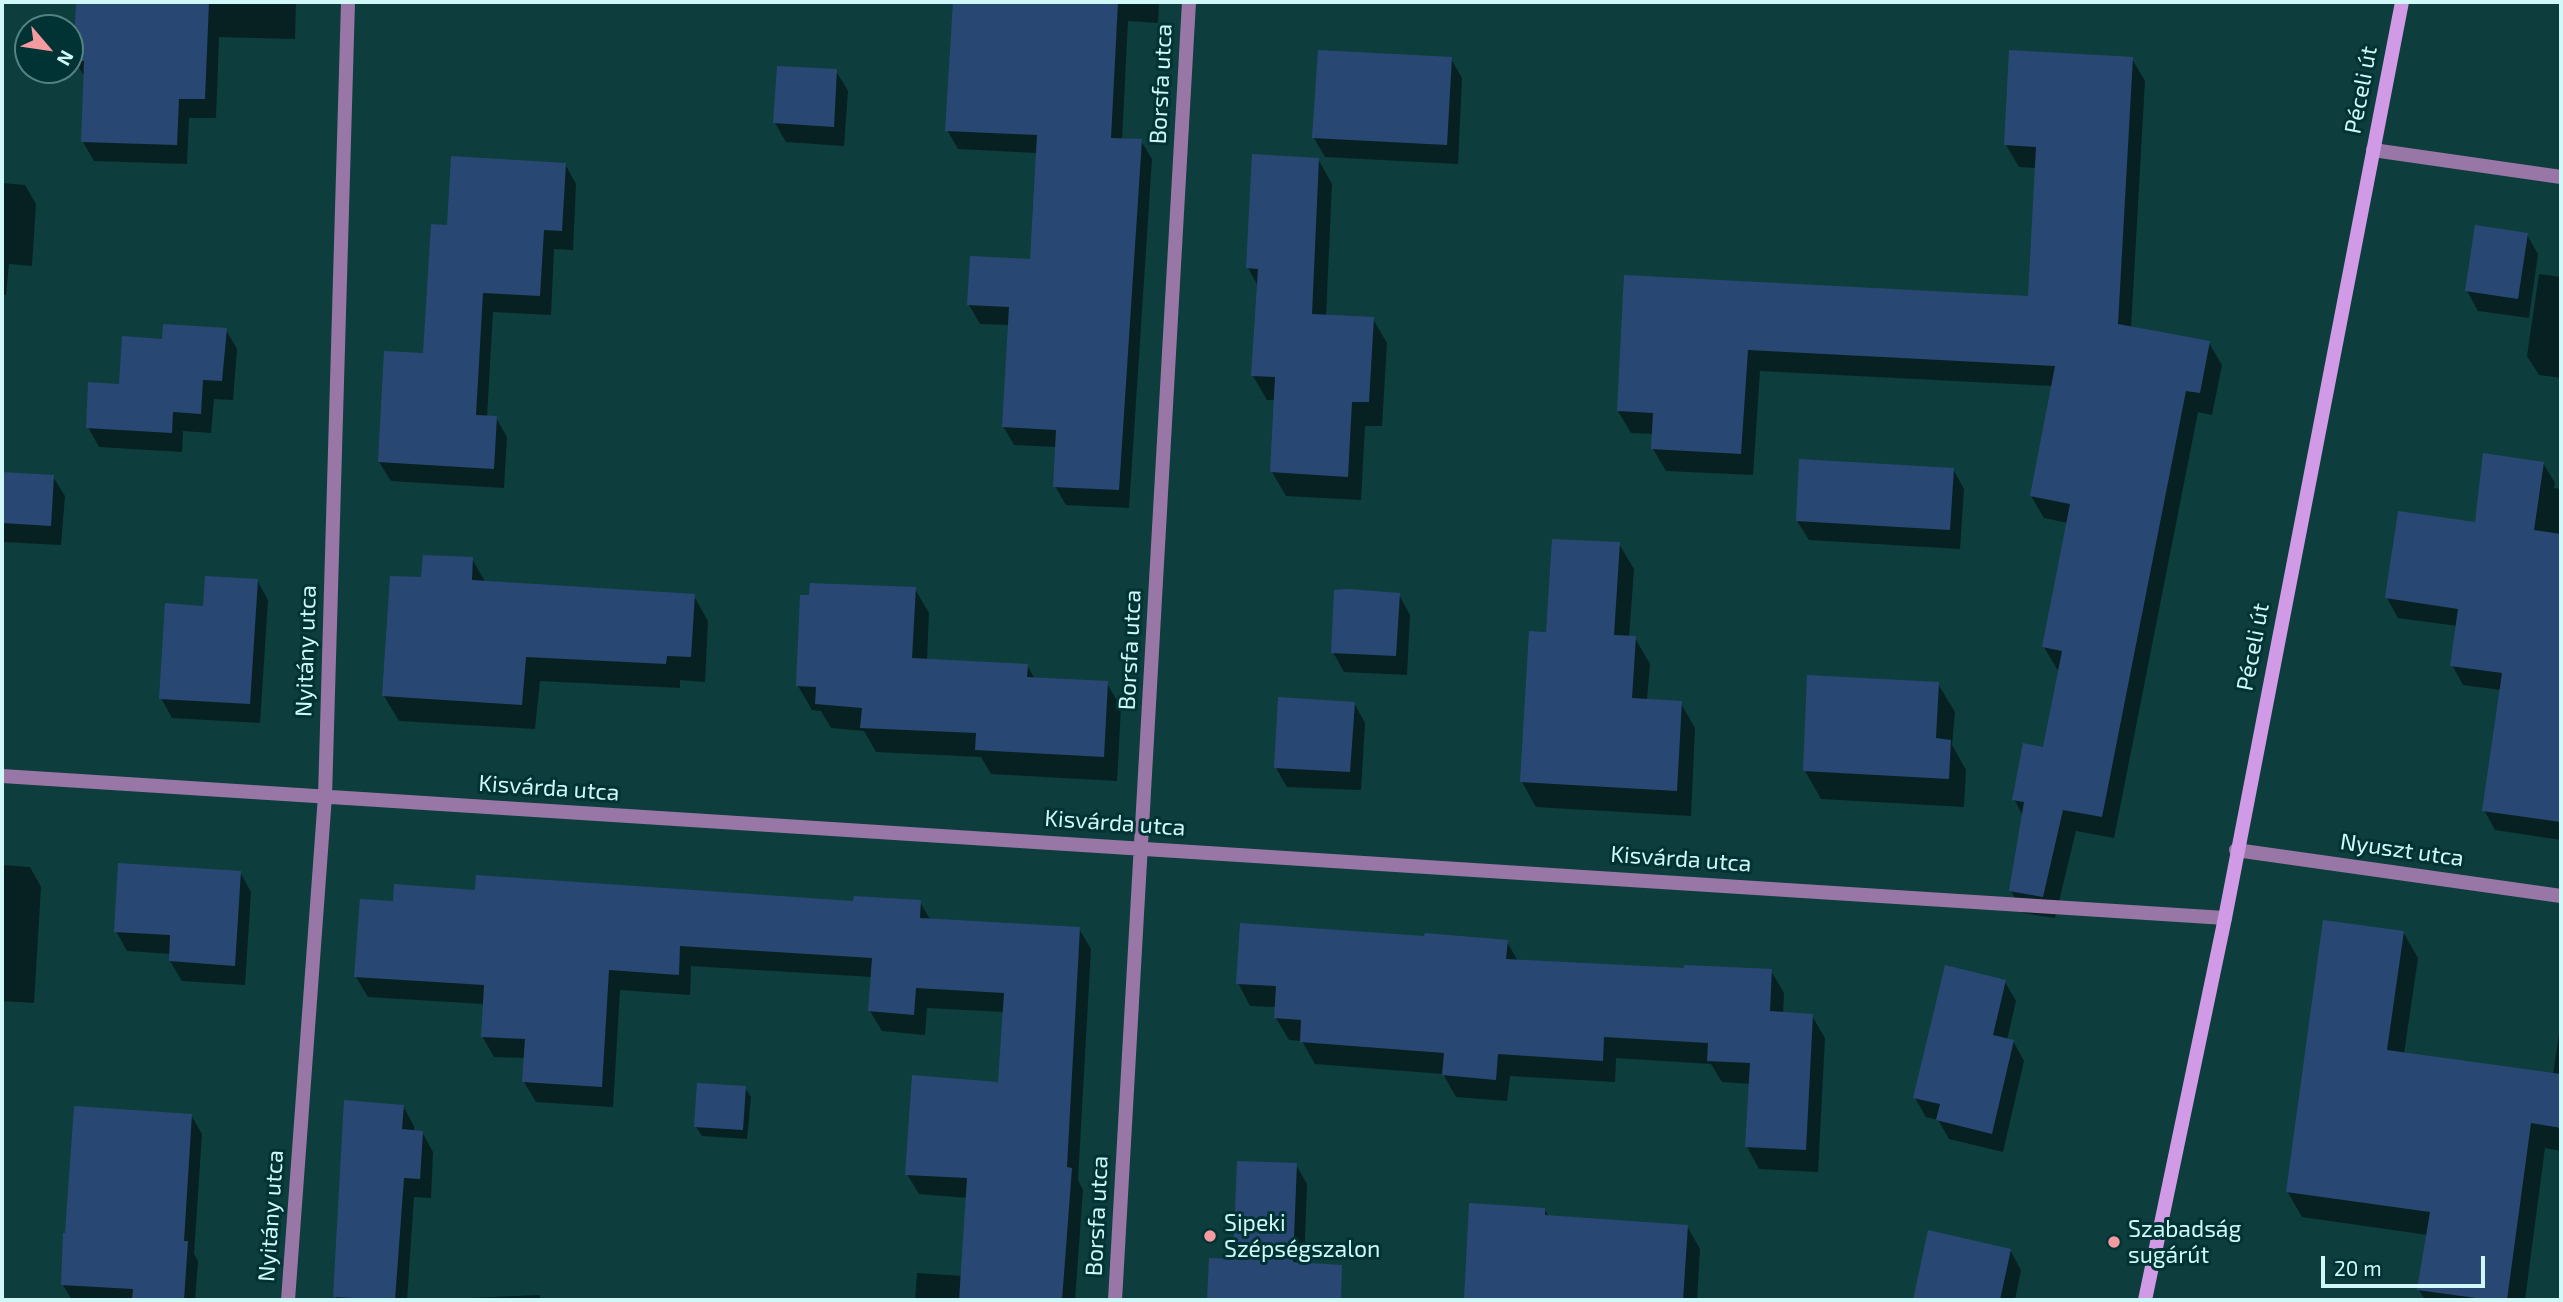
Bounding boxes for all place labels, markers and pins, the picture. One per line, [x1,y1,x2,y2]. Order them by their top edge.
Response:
place label: Sipeki Szépségszalon [1224,1209,1380,1263]
place label: Szabadság sugárút [2128,1215,2241,1269]
marker: Sipeki Szépségszalon [1202,1228,1218,1244]
marker: Szabadság sugárút [2106,1234,2122,1250]

